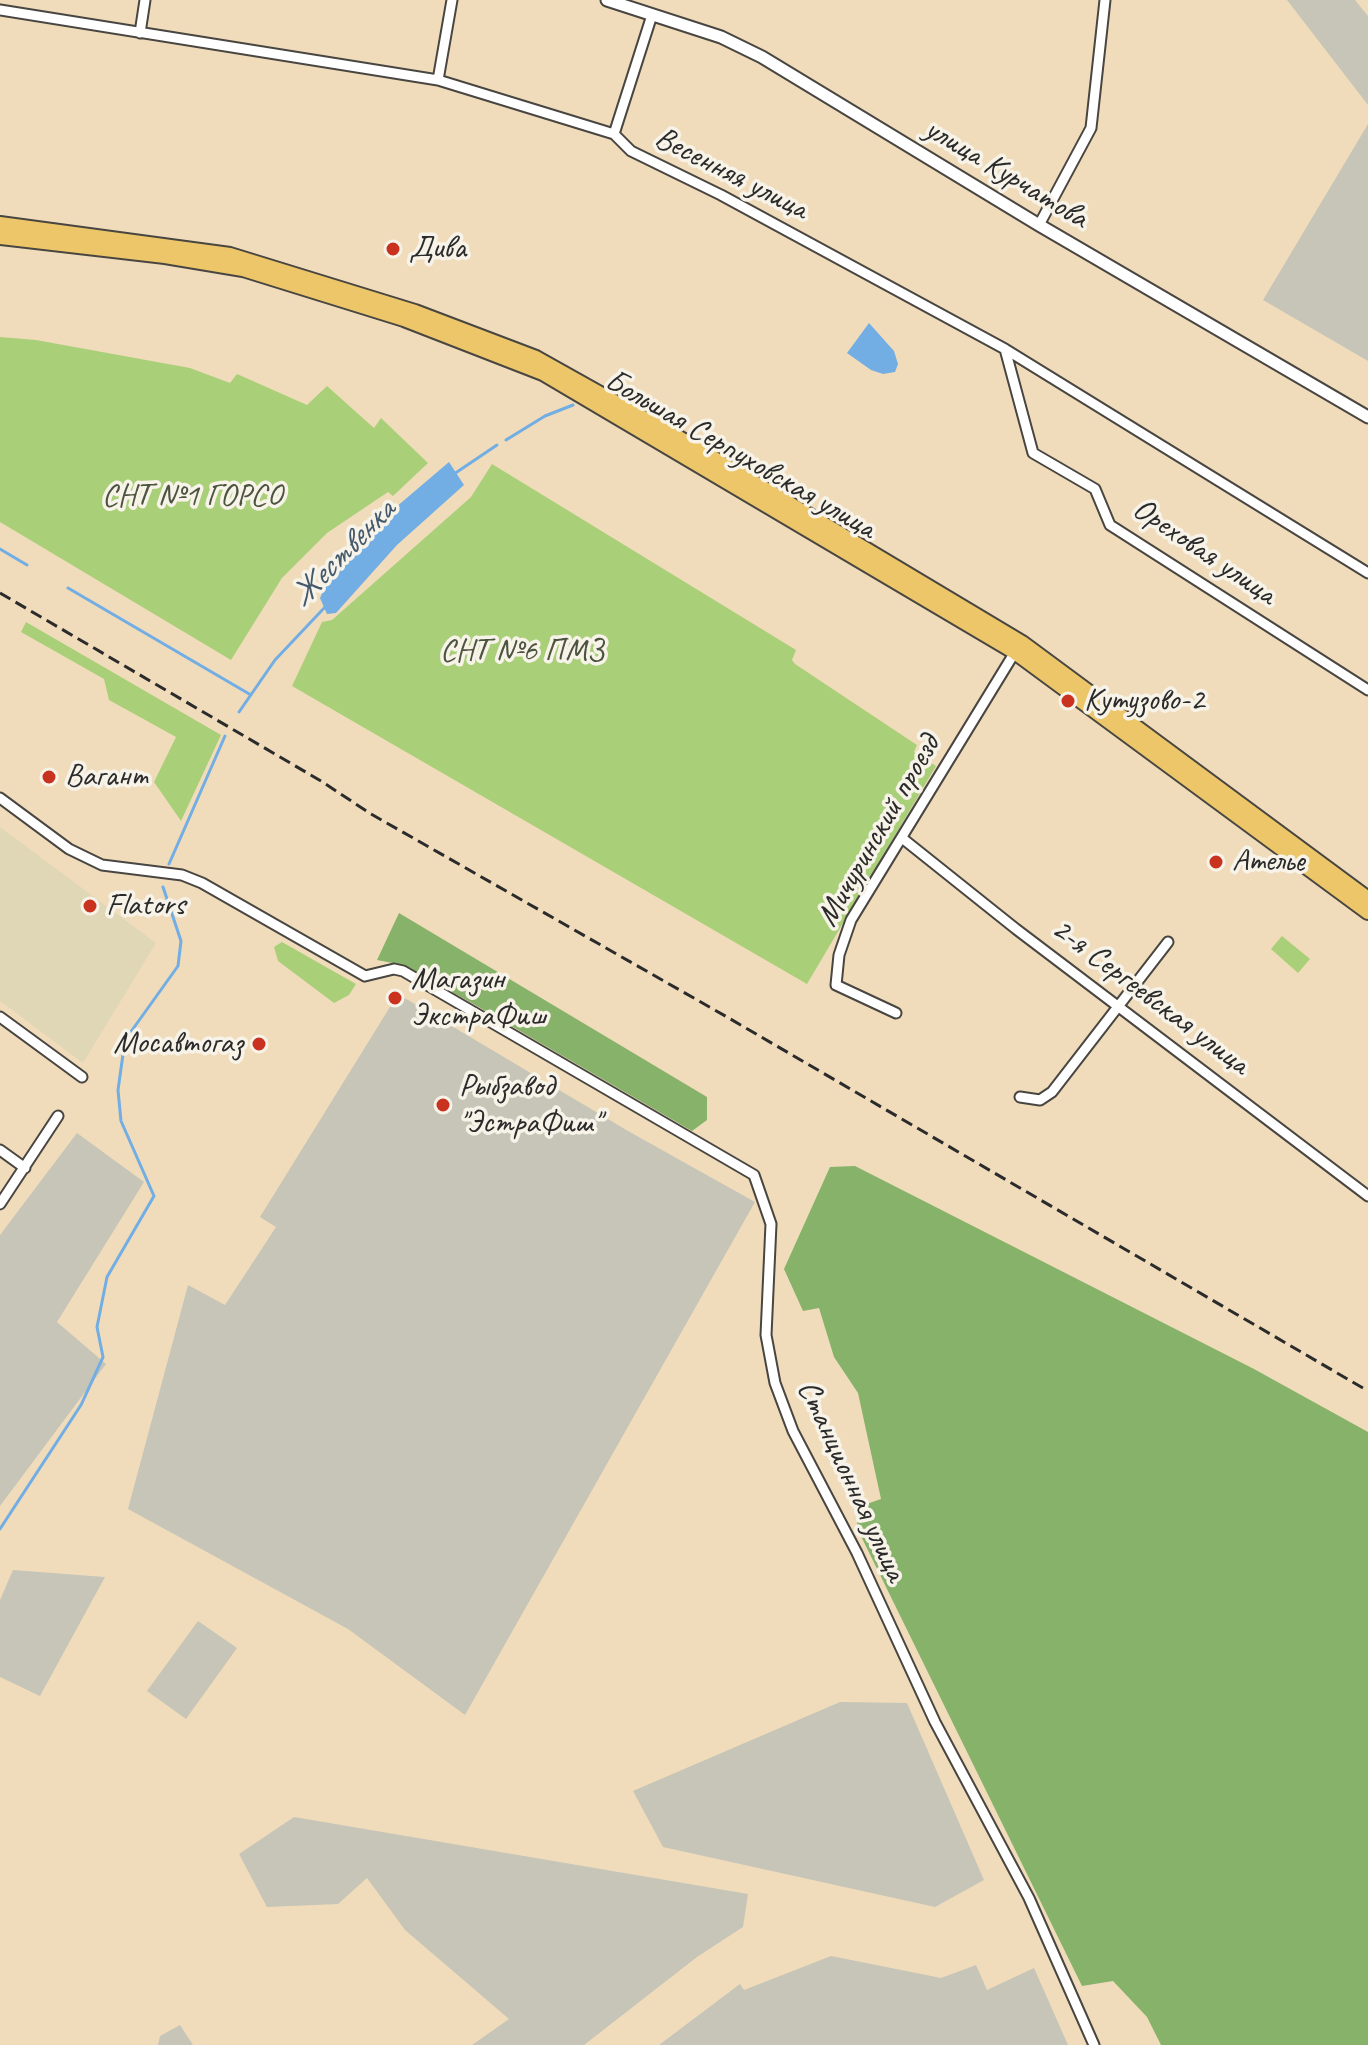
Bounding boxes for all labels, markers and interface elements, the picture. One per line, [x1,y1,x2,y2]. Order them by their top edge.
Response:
street label: улица Курчатова [917,110,1095,238]
street label: Весенняя улица [648,119,814,229]
place label: Дива [409,230,466,268]
marker: Дива [384,240,402,258]
street label: Большая Серпуховская улица [598,362,882,548]
park label: СНТ №1 ГОРСО [102,478,282,516]
street label: Ореховая улица [1125,490,1283,614]
water label: Жественка [282,492,404,616]
park label: СНТ №6 ПМЗ [440,633,604,671]
place label: Кутузово-2 [1084,682,1204,720]
marker: Кутузово-2 [1059,692,1077,710]
street label: Мичуринский проезд [809,729,949,933]
place label: Вагант [65,758,148,796]
marker: Вагант [40,768,58,786]
place label: Ателье [1232,843,1305,881]
marker: Ателье [1207,853,1225,871]
place label: Flators [106,887,185,925]
marker: Flators [81,897,99,915]
street label: 2-я Сергеевская улица [1043,910,1257,1084]
place label: Магазин ЭкстраФиш [411,961,546,1036]
marker: Магазин ЭкстраФиш [386,989,404,1007]
place label: Мосавтогаз [113,1025,243,1063]
marker: Мосавтогаз [250,1035,268,1053]
place label: Рыбзавод "ЭстраФиш" [459,1068,601,1143]
marker: Рыбзавод "ЭстраФиш" [434,1096,452,1114]
street label: Станционная улица [788,1375,914,1587]

